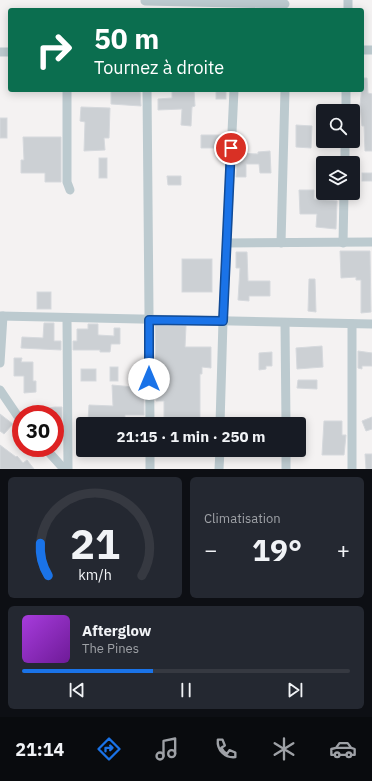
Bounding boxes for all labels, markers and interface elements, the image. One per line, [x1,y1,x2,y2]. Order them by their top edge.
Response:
text: 50 m [94,20,159,57]
icon: right [28,24,80,76]
text: Tournez à droite [94,56,224,79]
map controls [316,104,360,200]
button: search [316,104,360,148]
pin [214,131,248,165]
icon: arrive [220,137,242,159]
button: layers [316,156,360,200]
position arrow [128,358,170,400]
speed limit sign: 30 [12,405,64,457]
text: 21:15 · 1 min · 250 m [117,427,265,446]
text: Climatisation [204,510,281,527]
text: 21 [70,515,120,569]
text: 19° [252,530,302,569]
text: − [204,535,217,564]
text: + [337,535,350,564]
text: km/h [78,564,112,583]
text: Afterglow [82,621,151,640]
text: The Pines [82,640,139,657]
icon: previous [66,679,88,701]
icon: pause [175,679,197,701]
icon: next [284,679,306,701]
icon: directions [95,735,123,763]
icon: music [153,735,181,763]
icon: phone [212,735,240,763]
icon: climate [270,735,298,763]
icon: car [329,735,357,763]
text: 21:14 [15,738,64,761]

